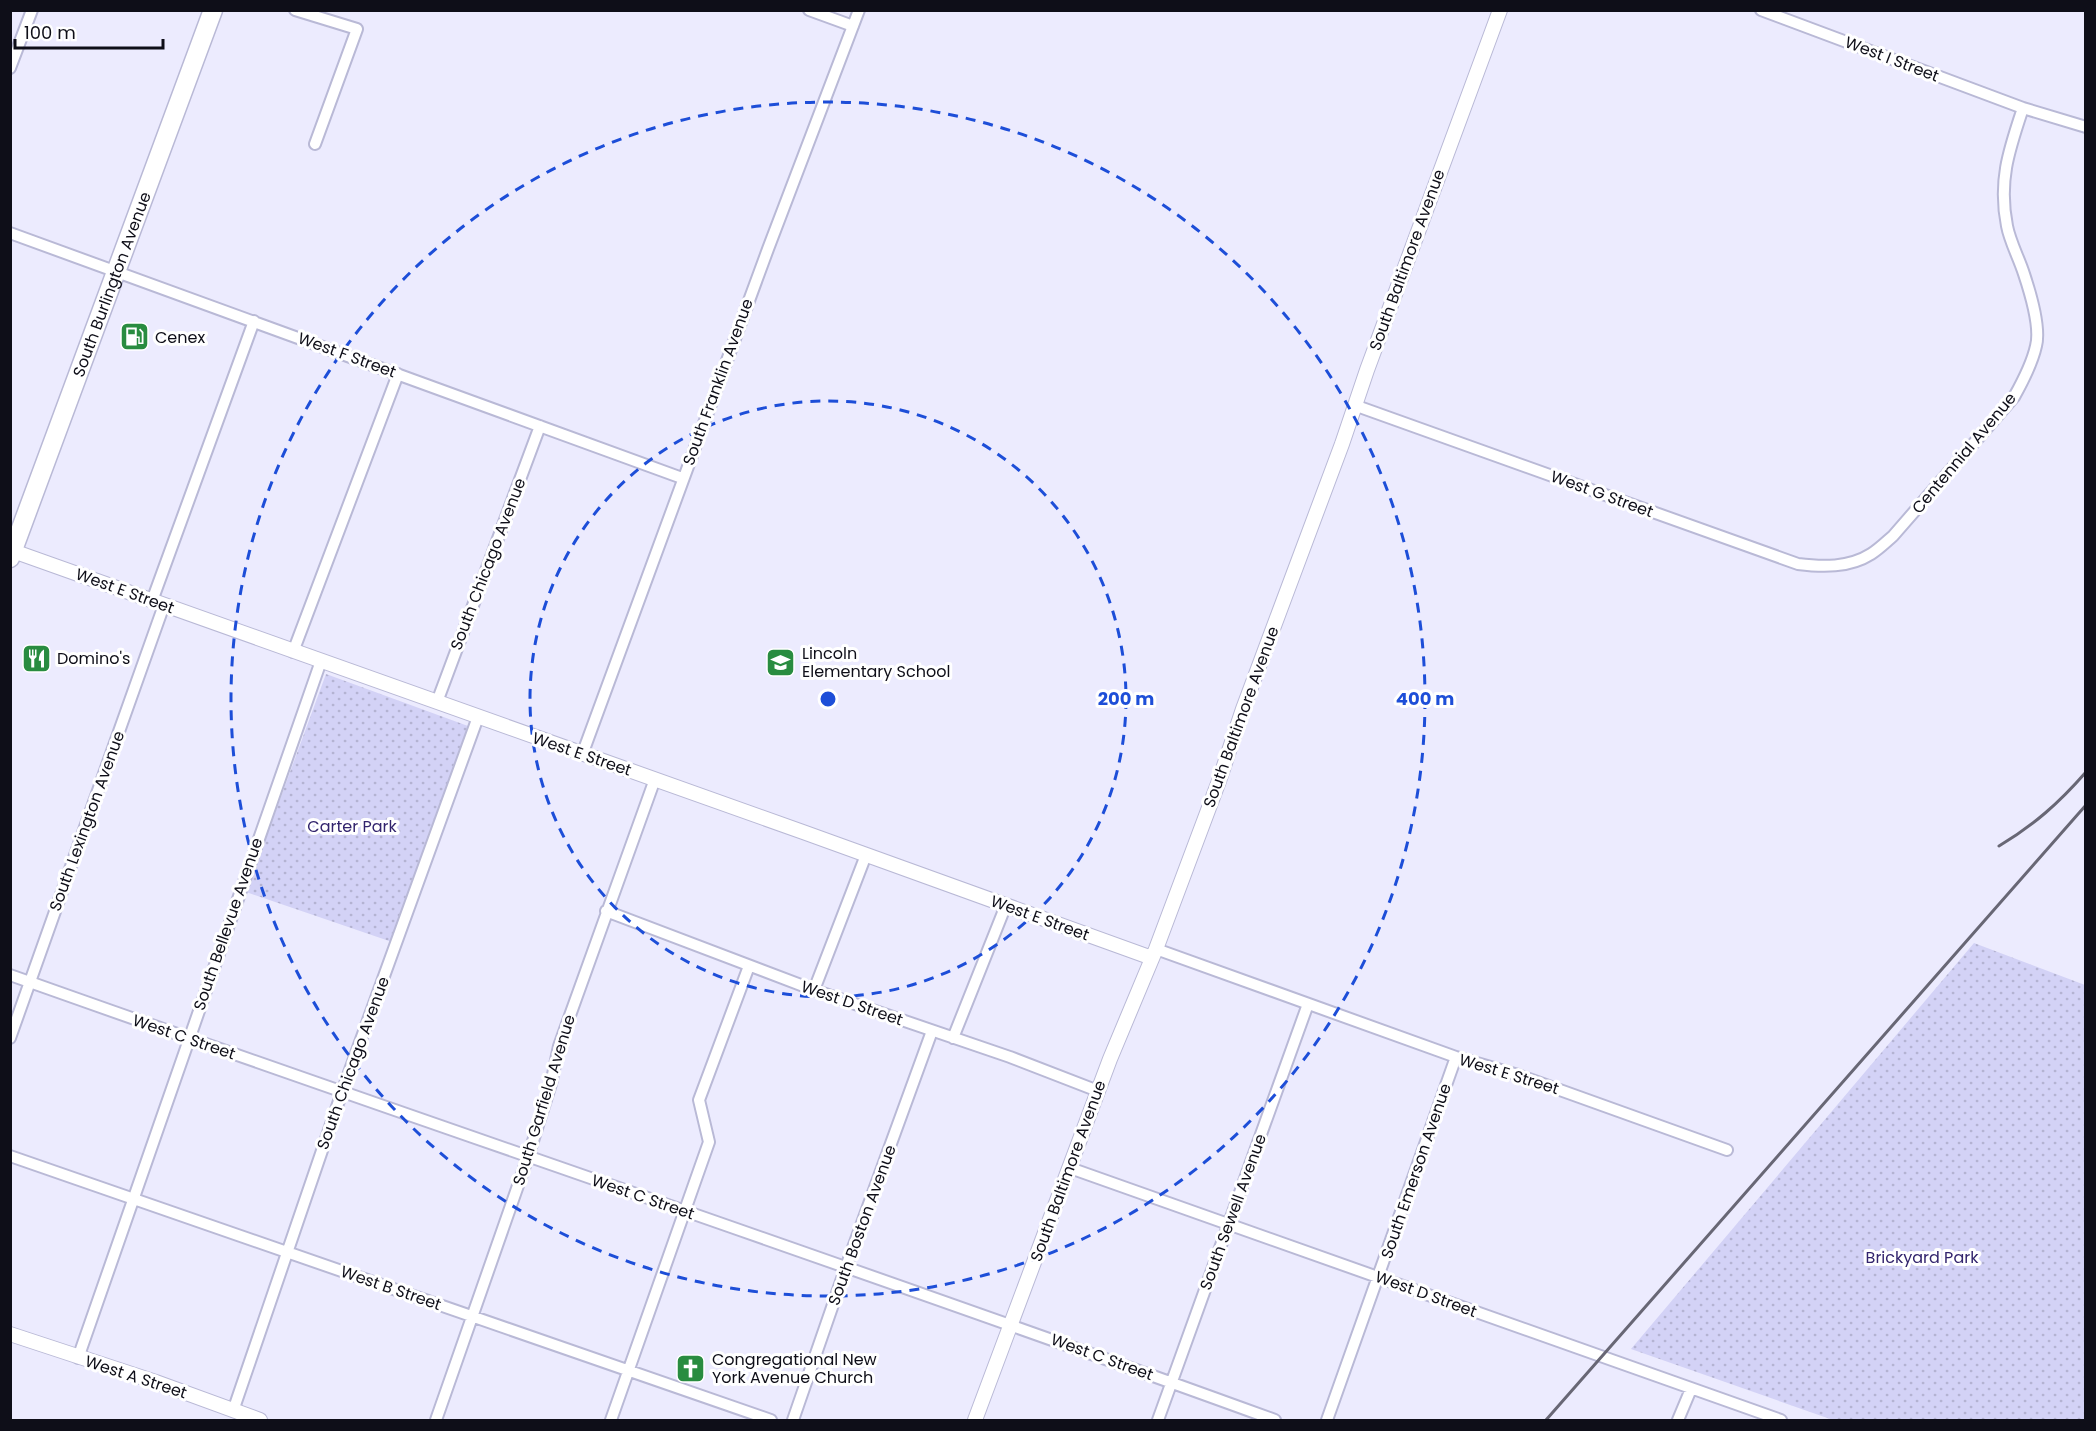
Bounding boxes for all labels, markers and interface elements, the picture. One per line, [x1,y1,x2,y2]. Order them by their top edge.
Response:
scale bar [15,12,164,50]
text: 100 m [24,20,76,45]
street label: West I Street [1842,31,1943,88]
street label: South Baltimore Avenue [1363,166,1451,354]
street label: South Burlington Avenue [67,188,156,380]
street label: South Franklin Avenue [677,295,759,469]
fuel station icon: Cenex [118,321,150,353]
place label: Cenex [155,326,205,349]
street label: West F Street [295,327,400,384]
street label: Centennial Avenue [1906,387,2022,519]
street label: West G Street [1548,465,1657,523]
street label: South Chicago Avenue [445,475,531,653]
street label: West E Street [73,563,178,620]
street label: South Baltimore Avenue [1197,623,1285,811]
restaurant icon: Domino's [20,642,52,674]
place label: Lincoln Elementary School [802,642,950,683]
school or university icon: Lincoln Elementary School [765,646,797,678]
place label: Domino's [57,647,130,670]
text: 200 m [1098,686,1154,711]
text: 400 m [1396,686,1454,711]
centre of rings [818,689,838,709]
street label: West E Street [529,726,635,782]
street label: South Lexington Avenue [44,728,130,914]
park label: Carter Park [307,815,397,838]
street label: South Bellevue Avenue [188,835,268,1013]
street label: West E Street [988,890,1093,947]
street label: South Chicago Avenue [311,973,395,1153]
street label: West D Street [798,975,906,1031]
street label: West C Street [129,1009,239,1065]
street label: South Garfield Avenue [507,1012,581,1188]
street label: West E Street [1456,1048,1562,1100]
street label: South Baltimore Avenue [1024,1077,1112,1265]
street label: South Emerson Avenue [1375,1080,1457,1262]
street label: South Sewell Avenue [1194,1131,1272,1293]
street label: South Boston Avenue [822,1141,902,1308]
street label: West C Street [588,1169,698,1225]
park label: Brickyard Park [1866,1246,1979,1269]
street label: West B Street [338,1260,445,1316]
street label: West D Street [1372,1265,1480,1323]
street label: West C Street [1048,1328,1157,1386]
place label: Congregational New York Avenue Church [712,1348,877,1389]
street label: West A Street [82,1350,190,1404]
church icon: Congregational New York Avenue Church [675,1352,707,1384]

